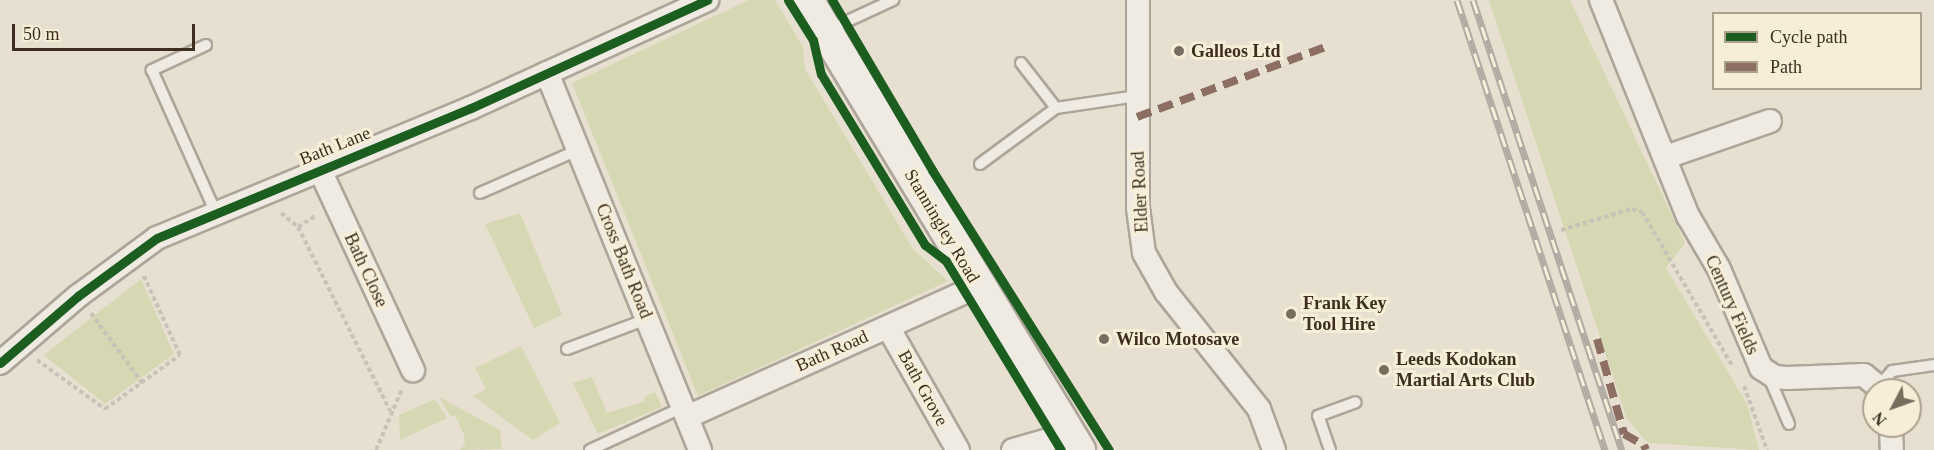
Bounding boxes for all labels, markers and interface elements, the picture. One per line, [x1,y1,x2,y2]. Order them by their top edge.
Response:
scale bar [15,12,198,50]
legend [1712,12,1922,90]
text: 50 m [23,24,60,44]
text: Cycle path [1770,27,1847,47]
place label: Galleos Ltd [1191,40,1281,62]
marker: Galleos Ltd [1172,44,1186,58]
text: Path [1770,57,1802,77]
street label: Bath Lane [296,122,374,170]
street label: Elder Road [1127,151,1153,233]
street label: Stanningley Road [900,165,984,287]
street label: Cross Bath Road [591,200,657,322]
street label: Bath Close [339,229,393,311]
street label: Century Fields [1700,252,1764,358]
place label: Frank Key Tool Hire [1303,293,1386,336]
marker: Frank Key Tool Hire [1284,307,1298,321]
street label: Bath Road [793,326,871,376]
place label: Wilco Motosave [1116,328,1239,350]
marker: Wilco Motosave [1097,332,1111,346]
street label: Bath Grove [893,346,953,430]
place label: Leeds Kodokan Martial Arts Club [1396,349,1536,392]
marker: Leeds Kodokan Martial Arts Club [1377,363,1391,377]
north arrow [1862,378,1922,438]
text: N [1869,409,1890,429]

